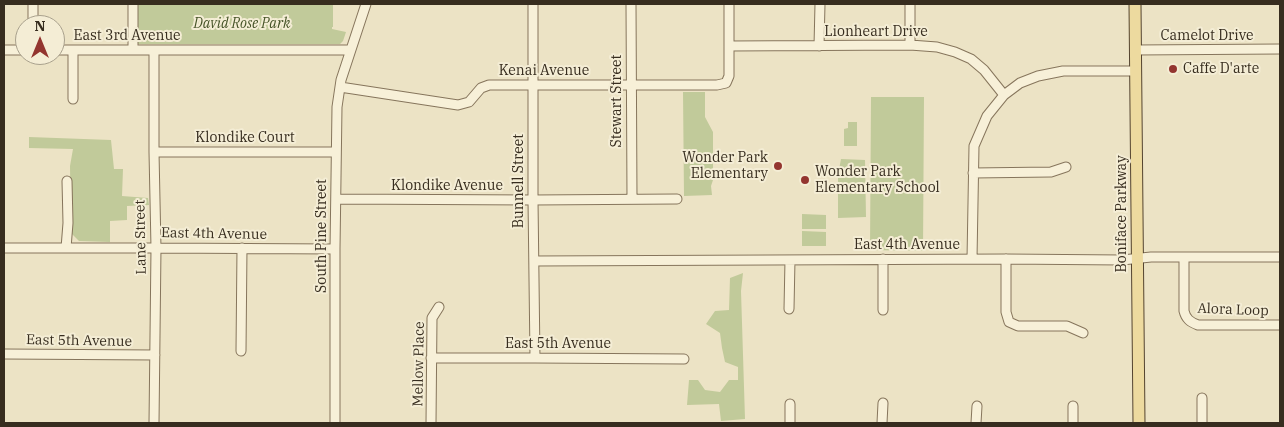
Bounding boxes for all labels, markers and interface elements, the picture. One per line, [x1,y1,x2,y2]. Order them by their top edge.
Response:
north arrow [15,15,65,65]
park label: David Rose Park [194,16,290,32]
text: N [34,17,46,35]
street label: Lionheart Drive [824,24,928,40]
street label: East 3rd Avenue [73,28,181,44]
street label: Camelot Drive [1160,28,1254,44]
street label: Stewart Street [609,55,625,147]
place label: Caffe D'arte [1183,61,1259,77]
street label: Kenai Avenue [499,63,589,79]
marker: Caffe D'arte [1167,63,1179,75]
street label: Klondike Court [195,130,295,146]
street label: Bunnell Street [511,134,527,228]
place label: Wonder Park Elementary [682,150,768,182]
street label: Boniface Parkway [1114,155,1130,273]
marker: Wonder Park Elementary [772,160,784,172]
place label: Wonder Park Elementary School [815,164,940,196]
marker: Wonder Park Elementary School [799,174,811,186]
street label: Klondike Avenue [391,178,503,194]
street label: South Pine Street [314,179,330,293]
street label: Lane Street [132,199,150,275]
street label: East 4th Avenue [161,225,267,243]
street label: East 4th Avenue [854,237,960,253]
street label: Alora Loop [1197,300,1269,320]
street label: Mellow Place [410,321,428,407]
street label: East 5th Avenue [26,332,132,350]
street label: East 5th Avenue [505,336,611,352]

